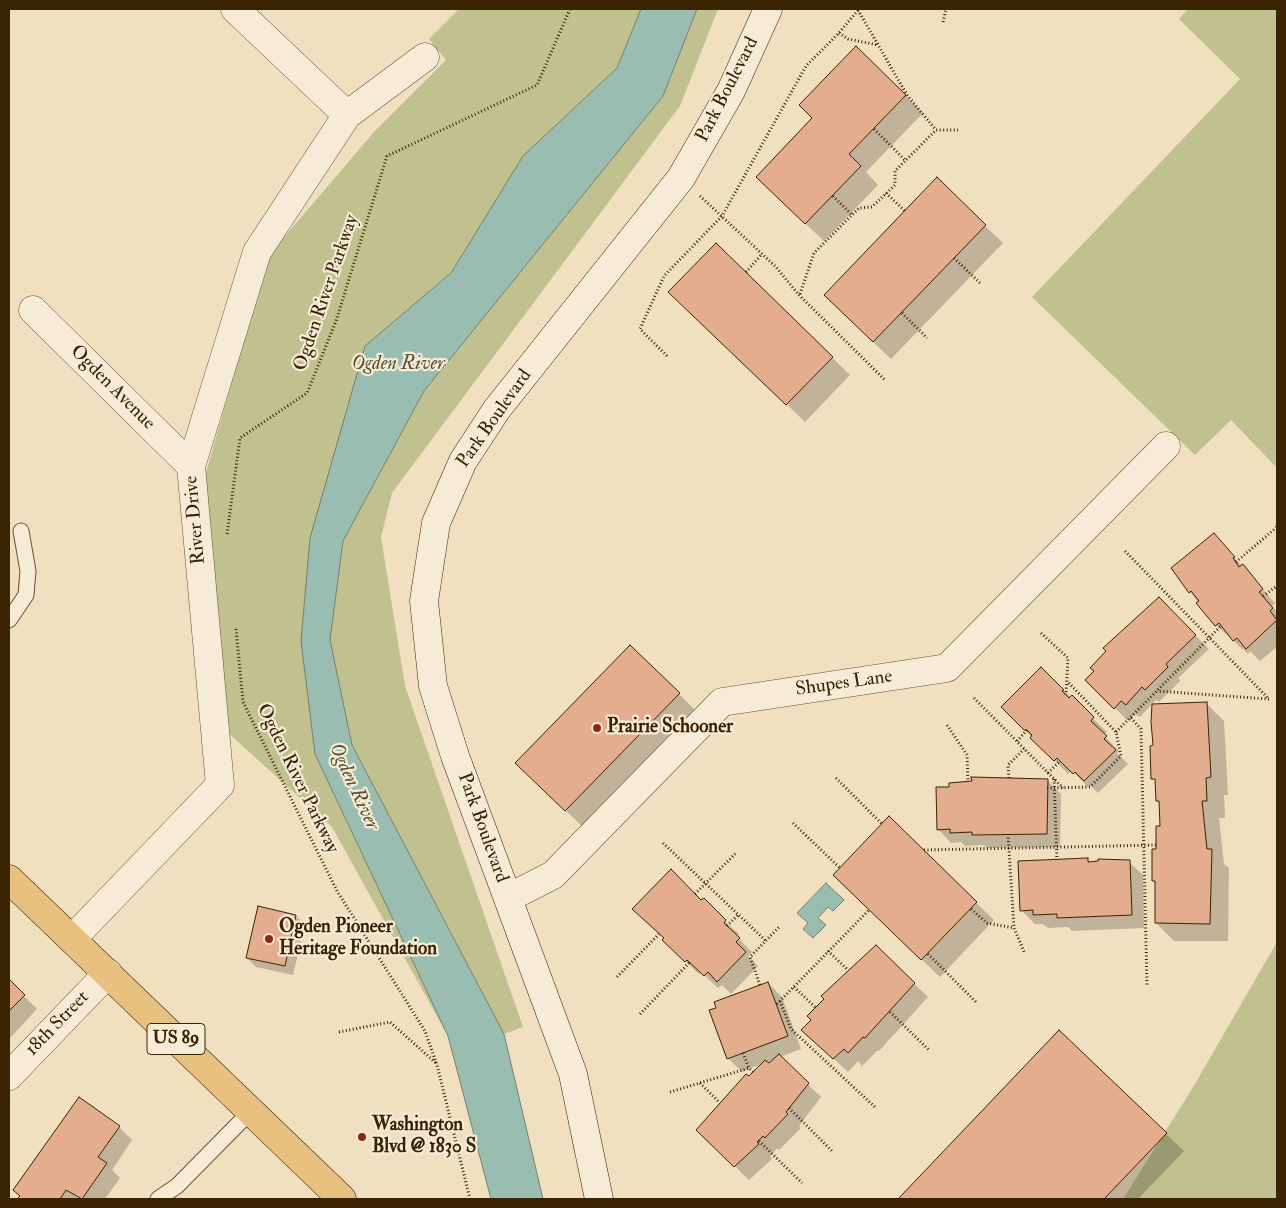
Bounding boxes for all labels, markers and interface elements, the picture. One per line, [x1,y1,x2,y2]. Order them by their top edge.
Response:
street label: Park Boulevard [692,34,764,146]
street label: Ogden River Parkway [290,212,364,374]
street label: Ogden Avenue [65,341,159,435]
water label: Ogden River [351,353,445,377]
street label: Park Boulevard [453,365,537,473]
street label: River Drive [181,475,211,565]
street label: Shupes Lane [794,666,894,702]
street label: Ogden River Parkway [251,700,343,858]
place label: Prairie Schooner [607,717,733,739]
marker: Prairie Schooner [591,722,603,734]
water label: Ogden River [322,740,384,834]
street label: Park Boulevard [452,770,512,886]
place label: Ogden Pioneer Heritage Foundation [279,917,437,961]
marker: Ogden Pioneer Heritage Foundation [263,933,275,945]
street label: 18th Street [21,987,95,1061]
road number: US 89 [147,1024,205,1054]
place label: Washington Blvd @ 1830 S [372,1115,476,1159]
marker: Washington Blvd @ 1830 S [356,1131,368,1143]

